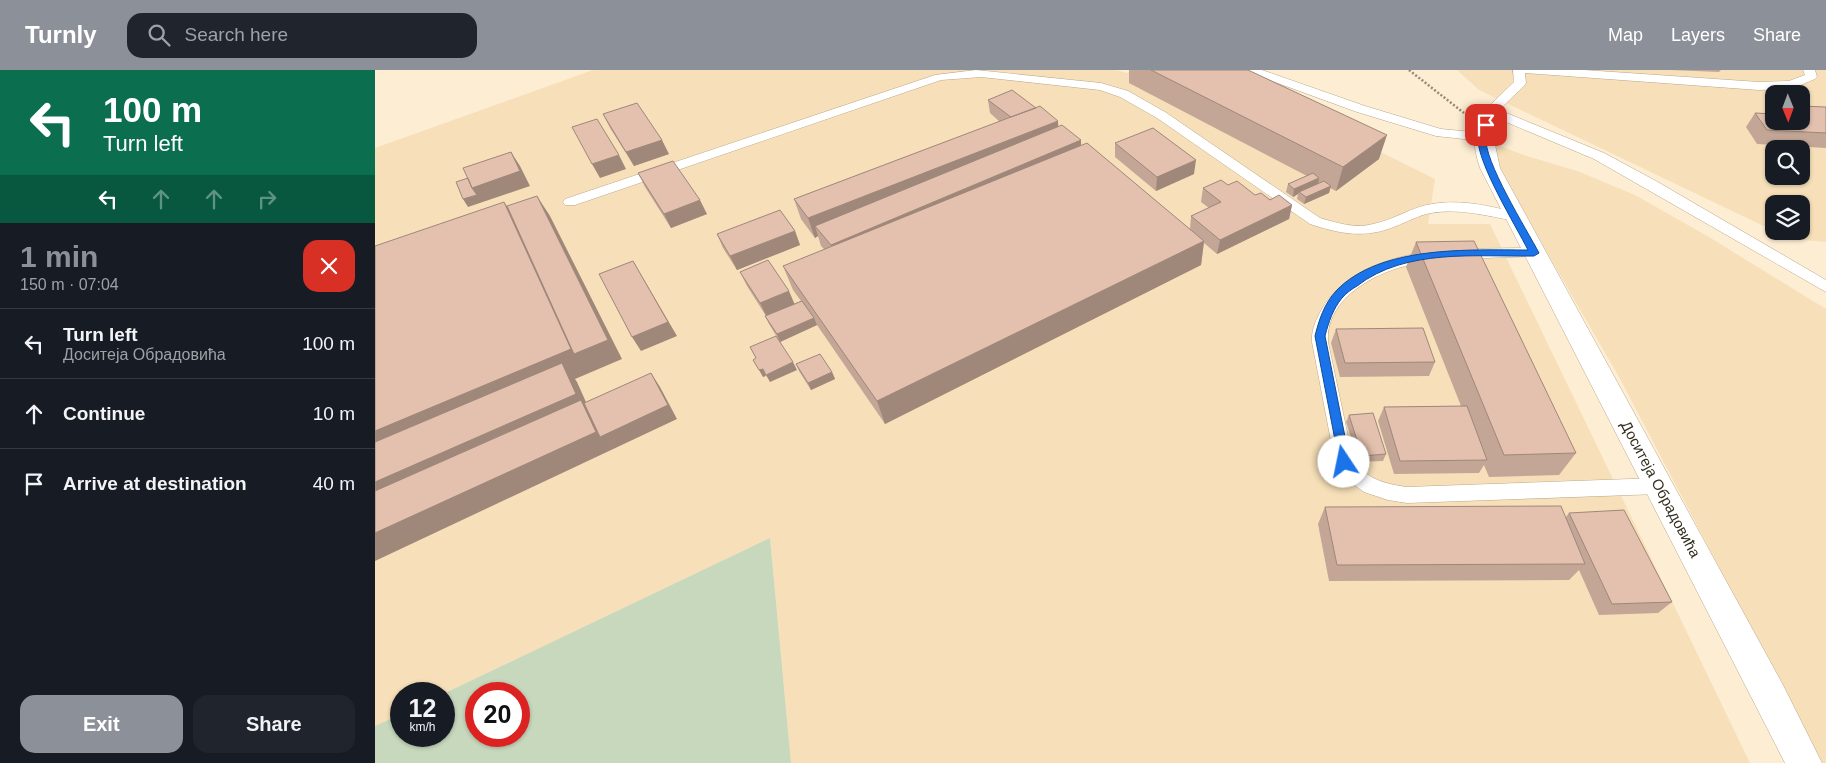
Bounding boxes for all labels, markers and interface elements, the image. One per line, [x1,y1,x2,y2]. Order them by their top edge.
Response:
search box [127,13,477,58]
text: Turnly [25,21,97,48]
icon: search [145,21,173,49]
text: Search here [185,24,288,45]
text: Map [1608,25,1643,45]
text: Layers [1671,25,1725,45]
text: Share [1753,25,1801,45]
north arrow [1765,85,1810,130]
map controls [1765,85,1810,240]
icon: left [20,90,85,155]
text: 100 m [103,90,202,129]
pin [1465,104,1507,146]
icon: arrive [1472,111,1500,139]
text: Turn left [103,131,183,156]
button: search [1765,140,1810,185]
icon: left [94,185,122,213]
icon: ahead [147,185,175,213]
icon: ahead [200,185,228,213]
icon: right [253,185,281,213]
button: layers [1765,195,1810,240]
text: 1 min [20,240,98,273]
button: close [303,240,355,292]
text: 150 m · 07:04 [20,276,119,293]
text: Turn left [63,324,138,345]
icon: left [20,330,48,358]
text: 100 m [302,333,355,354]
text: Доситеја Обрадовића [63,346,226,363]
icon: ahead [20,400,48,428]
text: Continue [63,403,145,424]
text: 10 m [313,403,355,424]
street label: Доситеја Обрадовића [1618,418,1705,561]
position arrow [1317,435,1369,487]
icon: arrive [20,470,48,498]
text: Arrive at destination [63,473,247,494]
text: 40 m [313,473,355,494]
speed limit sign: 20 [465,682,530,747]
text: 12 [409,694,436,722]
button: Exit [20,695,183,753]
button: Share [193,695,355,753]
text: km/h [409,720,436,734]

